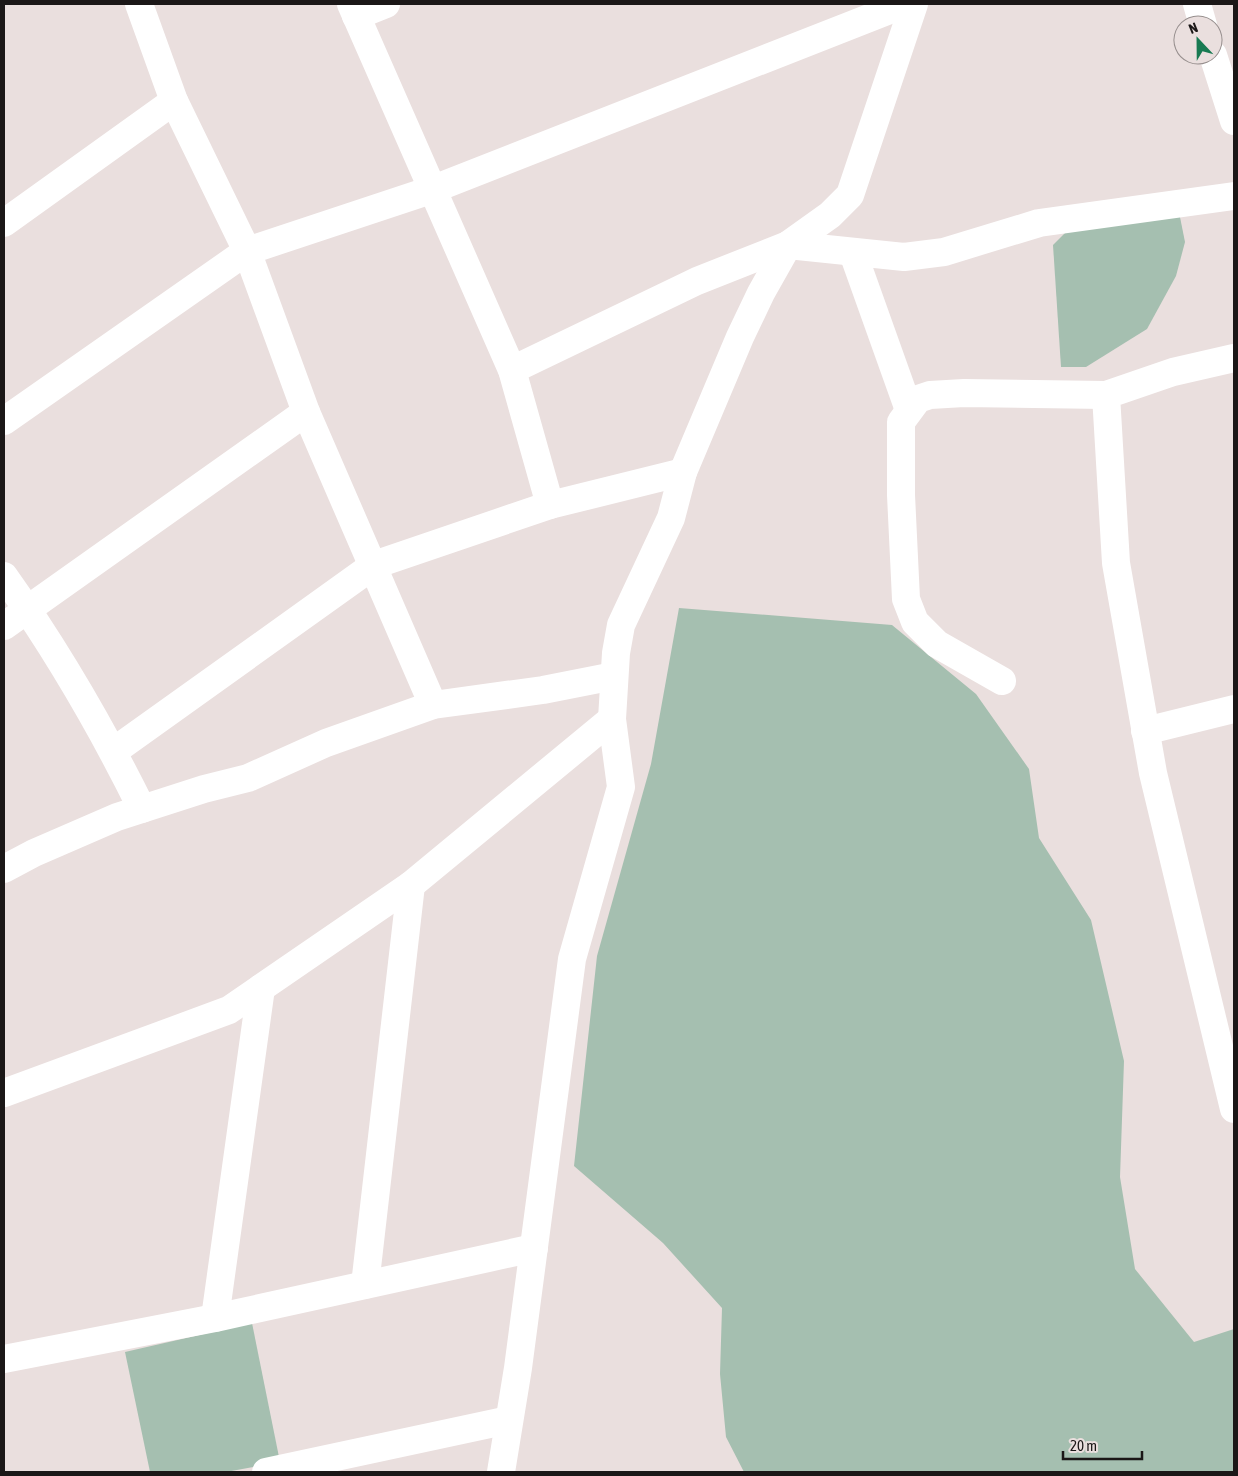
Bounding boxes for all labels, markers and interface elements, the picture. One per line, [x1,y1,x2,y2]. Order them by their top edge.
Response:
north arrow [1173,15,1223,65]
text: N [1186,19,1200,37]
scale bar [1063,1428,1142,1460]
text: 20 m [1070,1437,1097,1454]

